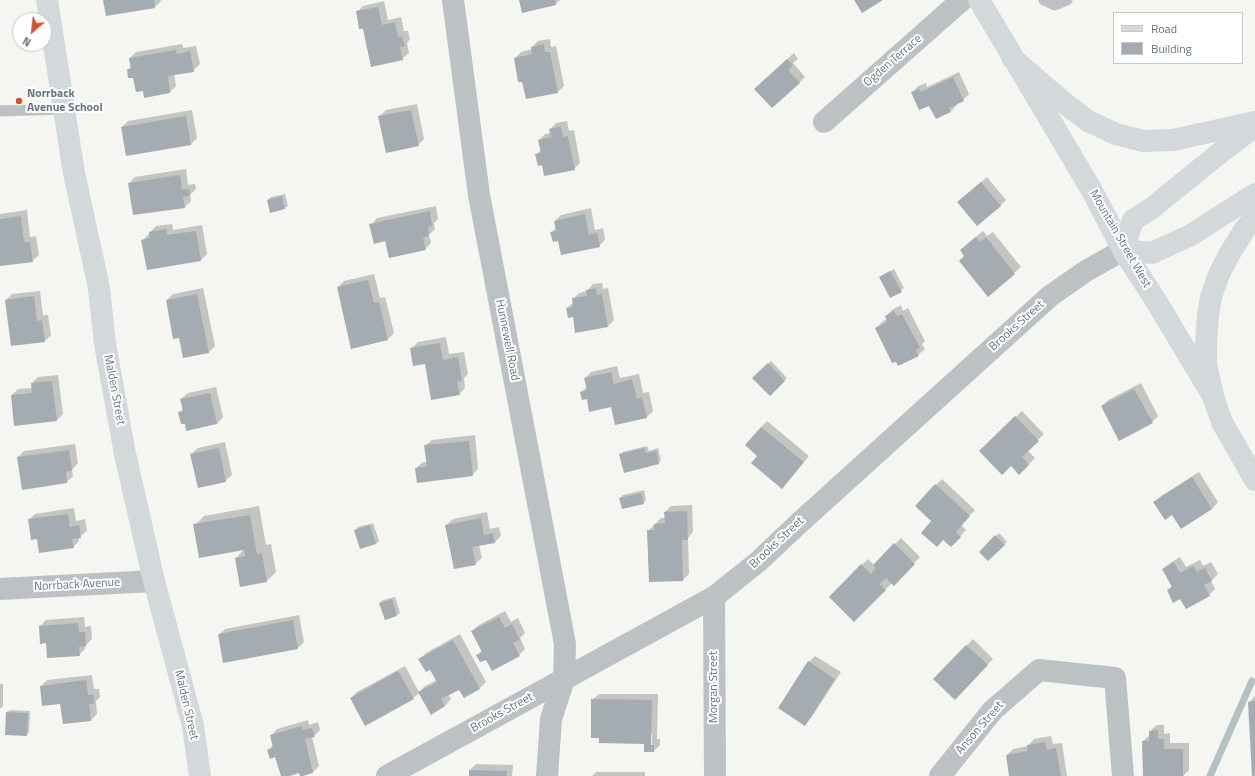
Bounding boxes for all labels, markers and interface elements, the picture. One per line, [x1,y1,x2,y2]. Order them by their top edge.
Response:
north arrow [12,12,52,52]
legend [1113,12,1243,64]
text: Road [1151,19,1177,38]
street label: Ogden Terrace [861,32,925,90]
text: N [20,33,34,51]
text: Building [1151,39,1192,58]
place label: Norrback Avenue School [27,87,103,115]
marker: Norrback Avenue School [14,96,24,106]
street label: Mountain Street West [1086,187,1154,291]
street label: Hunnewell Road [492,298,522,382]
street label: Brooks Street [987,298,1047,354]
street label: Malden Street [100,354,128,426]
street label: Brooks Street [747,514,807,572]
street label: Norrback Avenue [34,576,120,594]
street label: Morgan Street [707,651,721,723]
street label: Malden Street [171,669,201,741]
street label: Brooks Street [468,690,536,736]
street label: Anson Street [953,699,1007,757]

